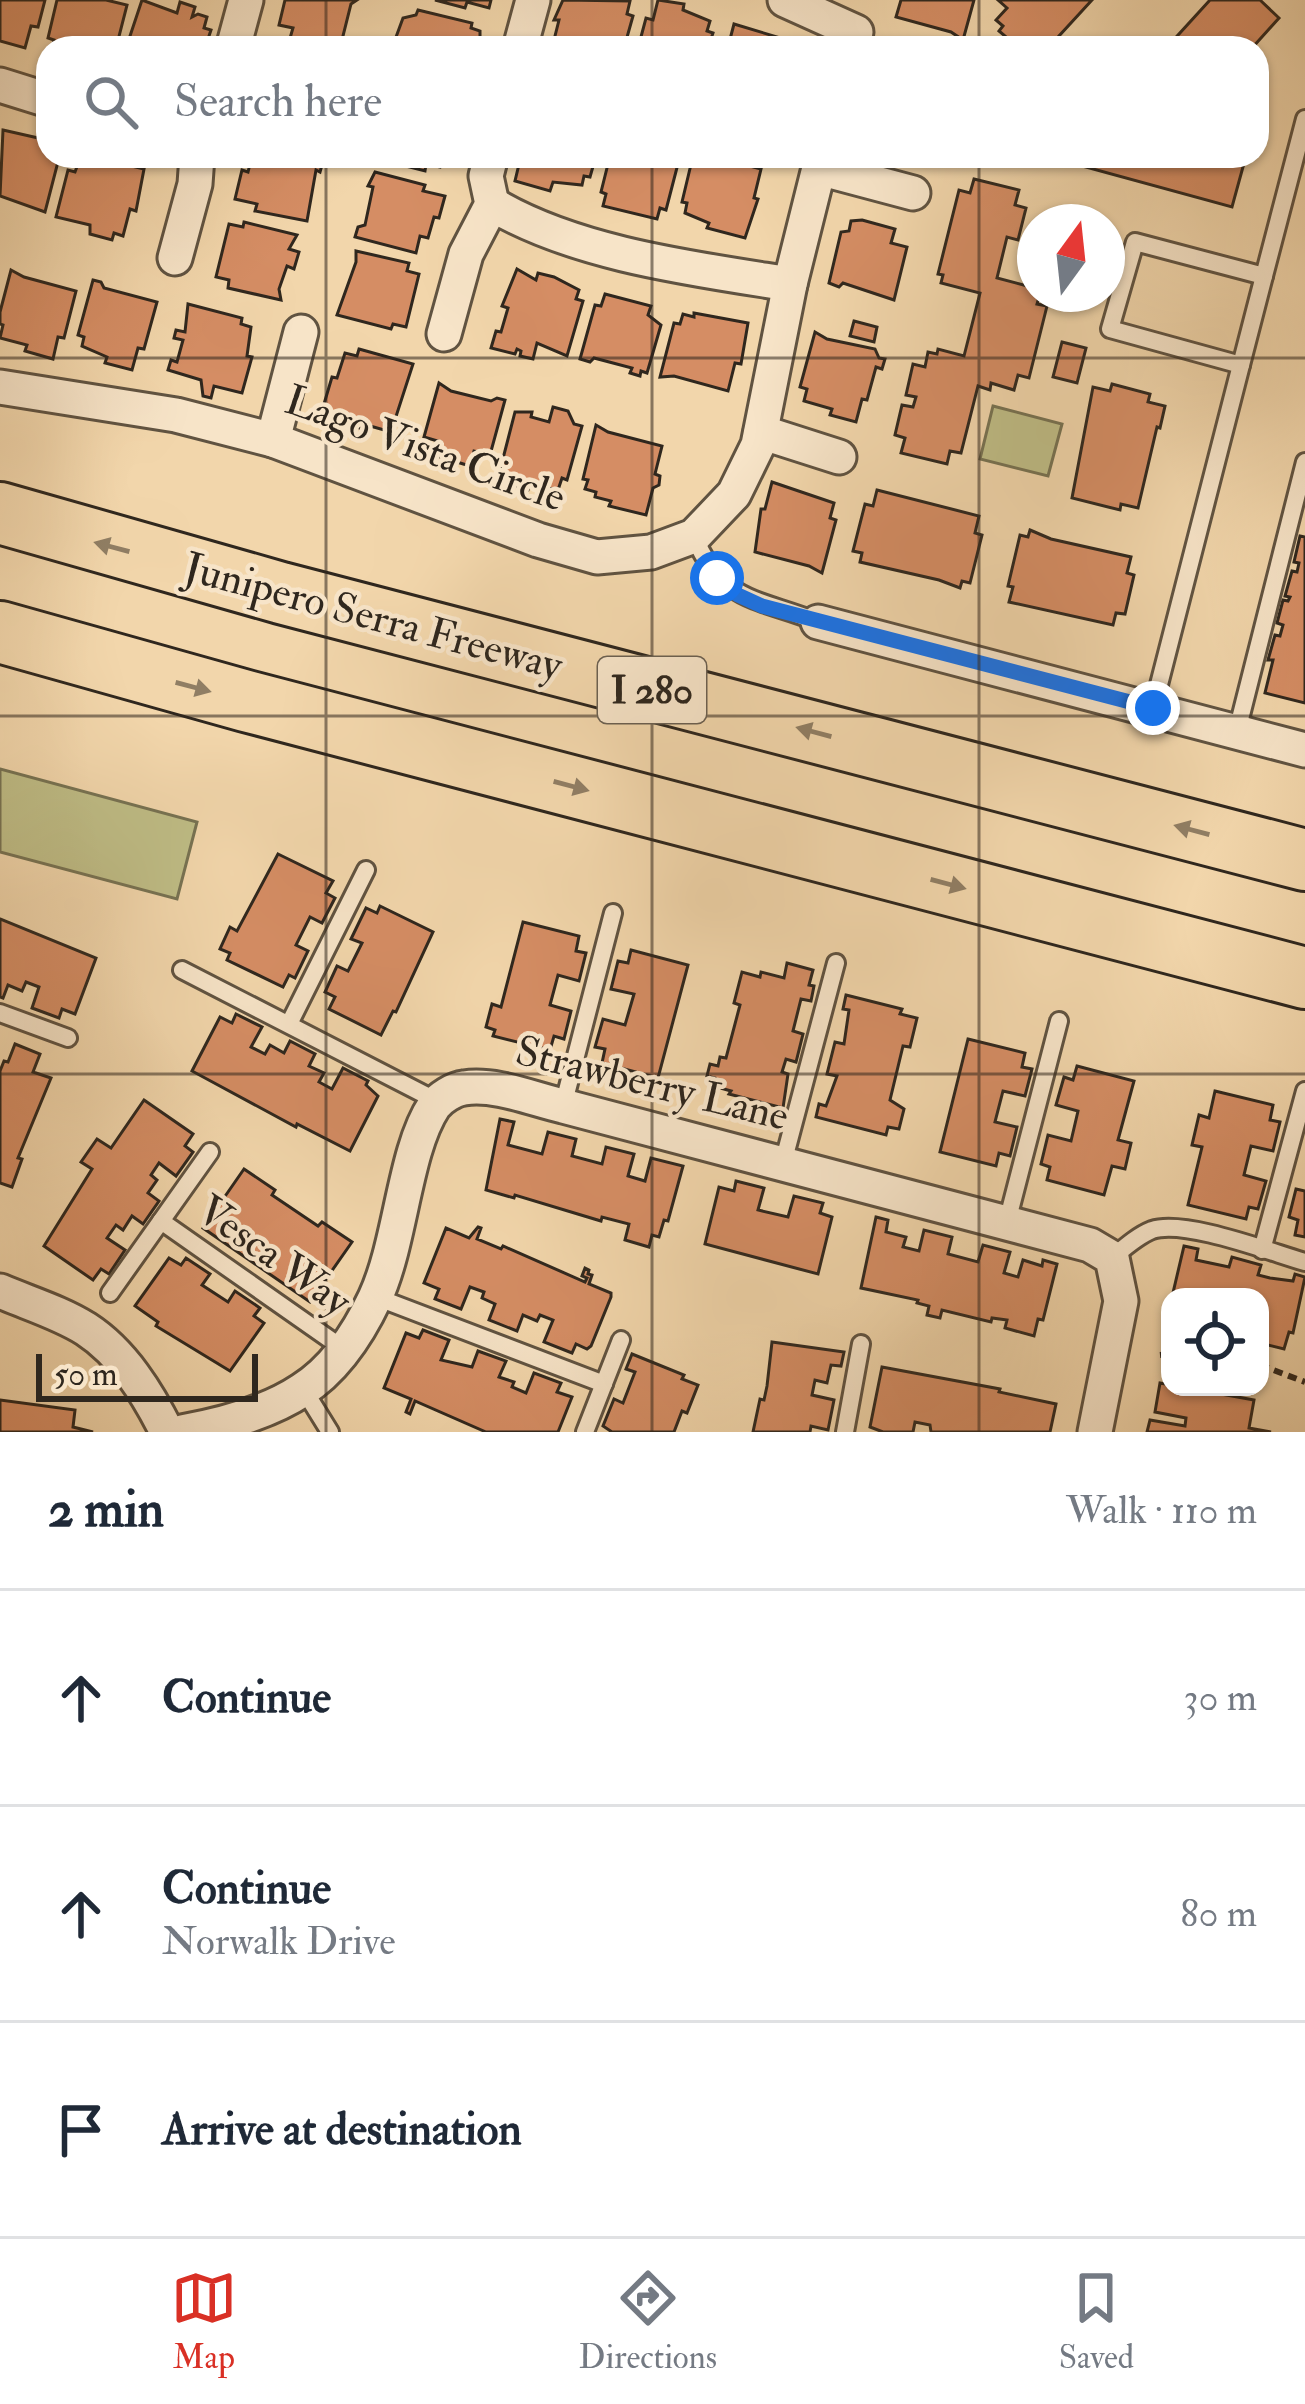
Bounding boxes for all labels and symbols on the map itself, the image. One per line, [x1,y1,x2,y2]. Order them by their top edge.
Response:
north arrow [1017,204,1125,312]
street label: Lago Vista Circle [278,374,572,524]
one-way arrow [94,537,131,556]
street label: Junipero Serra Freeway [177,541,568,693]
route start [690,551,744,605]
road number: I 280 [598,657,706,723]
one-way arrow [175,678,212,697]
route end [1126,681,1180,735]
one-way arrow [796,722,833,741]
one-way arrow [552,777,589,796]
one-way arrow [1173,820,1210,839]
one-way arrow [930,876,967,895]
street label: Strawberry Lane [510,1025,794,1143]
street label: Vesca Way [187,1184,361,1328]
scale bar [36,1348,258,1401]

